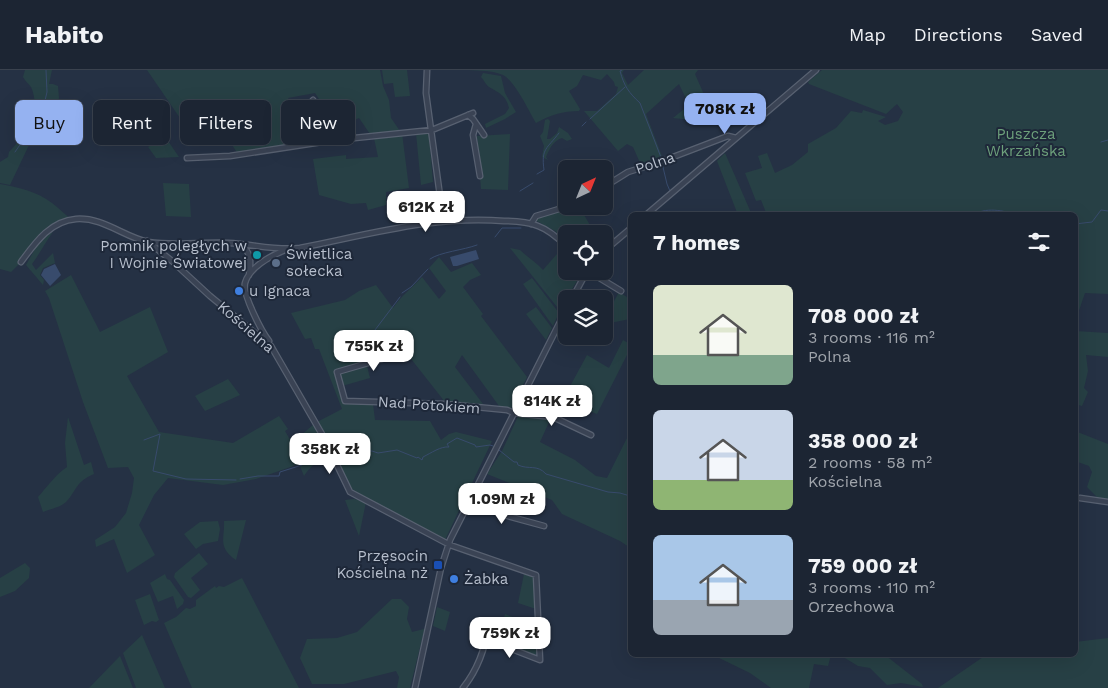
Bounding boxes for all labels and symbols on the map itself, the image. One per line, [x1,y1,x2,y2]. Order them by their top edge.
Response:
pin: 708K zł [679,92,771,135]
park label: Puszcza Wkrzańska [986,125,1066,160]
street label: Polna [633,148,677,178]
north arrow [558,160,612,215]
pin: 612K zł [380,190,472,233]
place label: Pomnik poległych w I Wojnie Światowej [100,237,247,272]
place label: Świetlica sołecka [286,244,353,280]
marker: Pomnik poległych w I Wojnie Światowej [251,249,263,261]
marker: Świetlica sołecka [270,257,282,269]
place label: u Ignaca [249,282,311,300]
marker: u Ignaca [233,285,245,297]
street label: Kościelna [214,297,279,357]
pin: 755K zł [328,330,420,372]
pin: 814K zł [506,384,598,427]
street label: Nad Potokiem [377,392,481,418]
pin: 358K zł [284,432,376,475]
pin: 1.09M zł [450,482,554,525]
place label: Przęsocin Kościelna nż [336,547,428,582]
marker: Przęsocin Kościelna nż [432,559,444,571]
place label: Żabka [464,570,509,588]
marker: Żabka [448,573,460,585]
pin: 759K zł [464,616,556,659]

